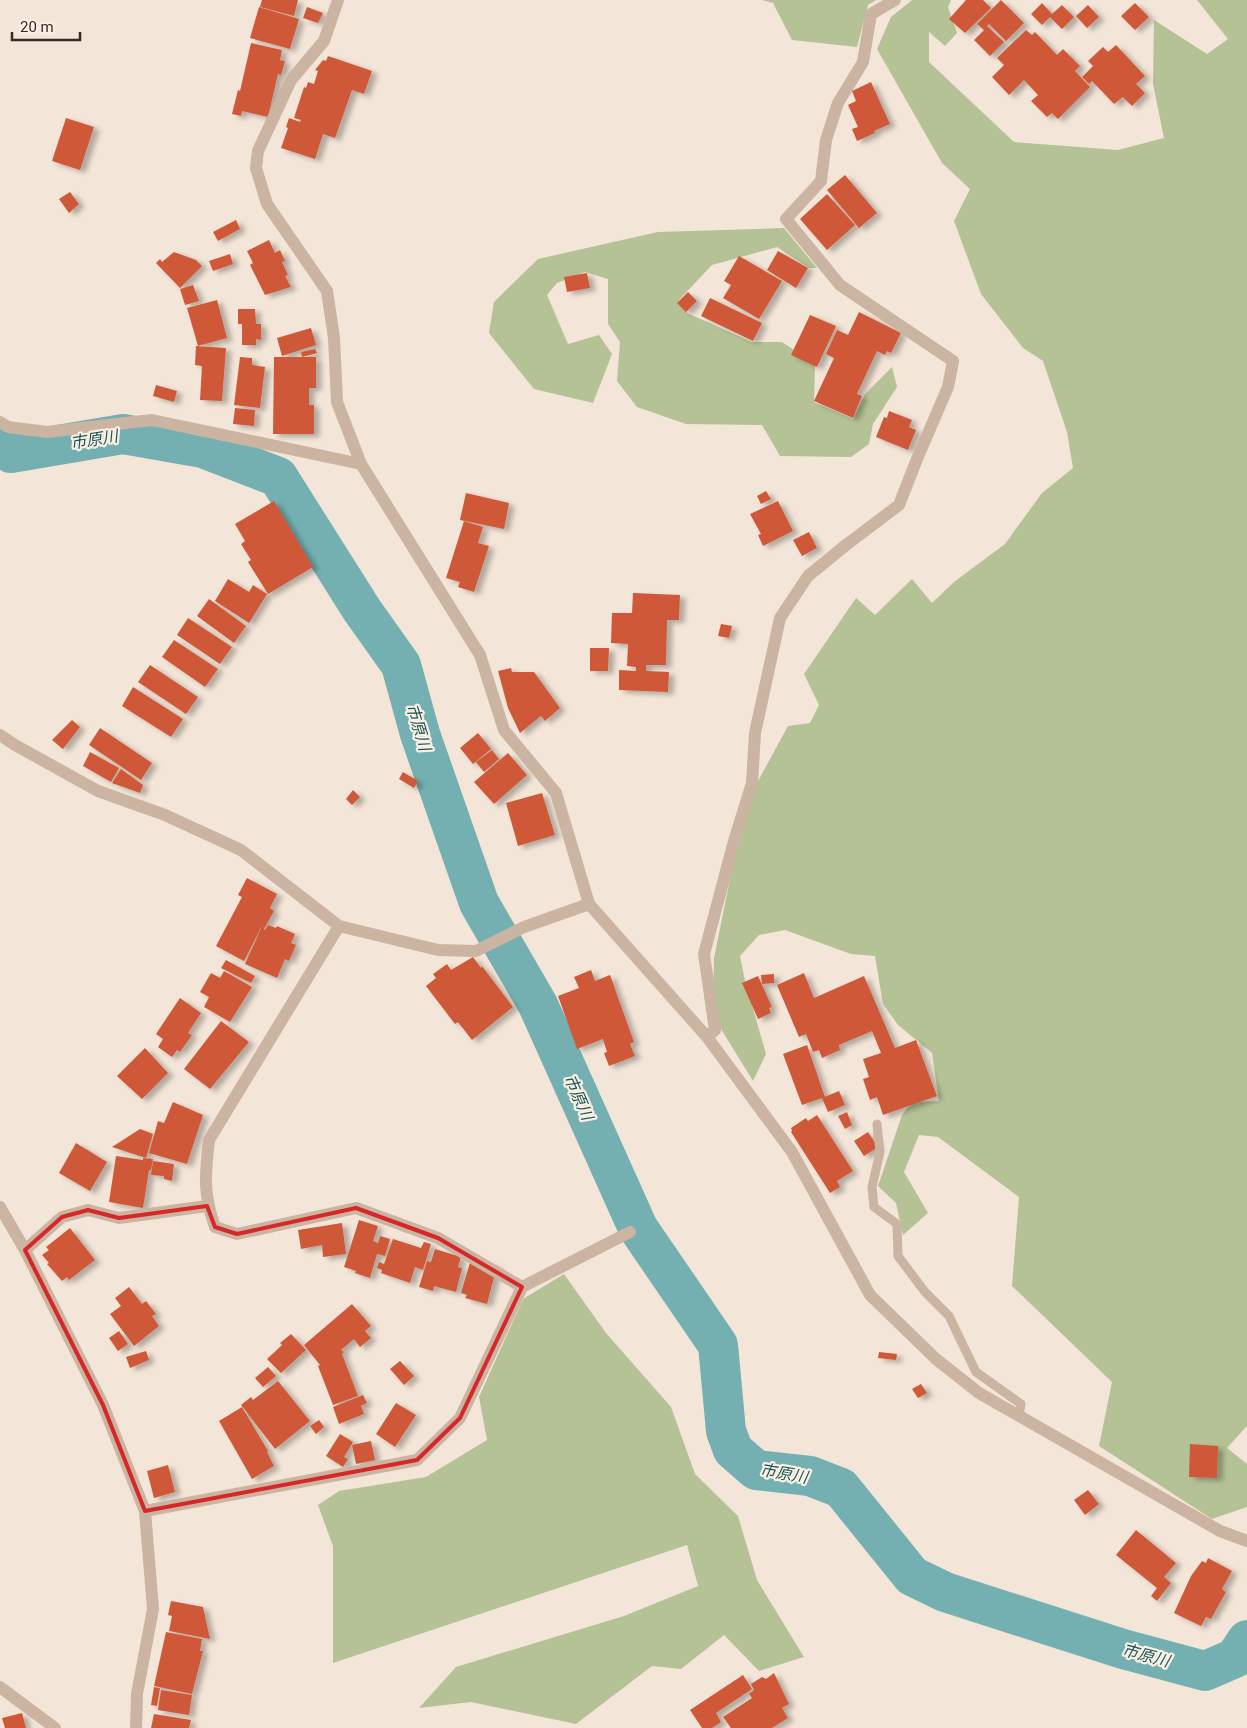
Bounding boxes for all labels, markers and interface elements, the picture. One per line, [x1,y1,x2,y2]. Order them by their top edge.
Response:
scale bar [12,10,80,42]
text: 20 m [20,18,54,36]
water label: 市原川 [69,426,121,453]
water label: 市原川 [402,701,435,755]
water label: 市原川 [560,1071,598,1125]
water label: 市原川 [759,1460,811,1487]
water label: 市原川 [1120,1640,1173,1671]

